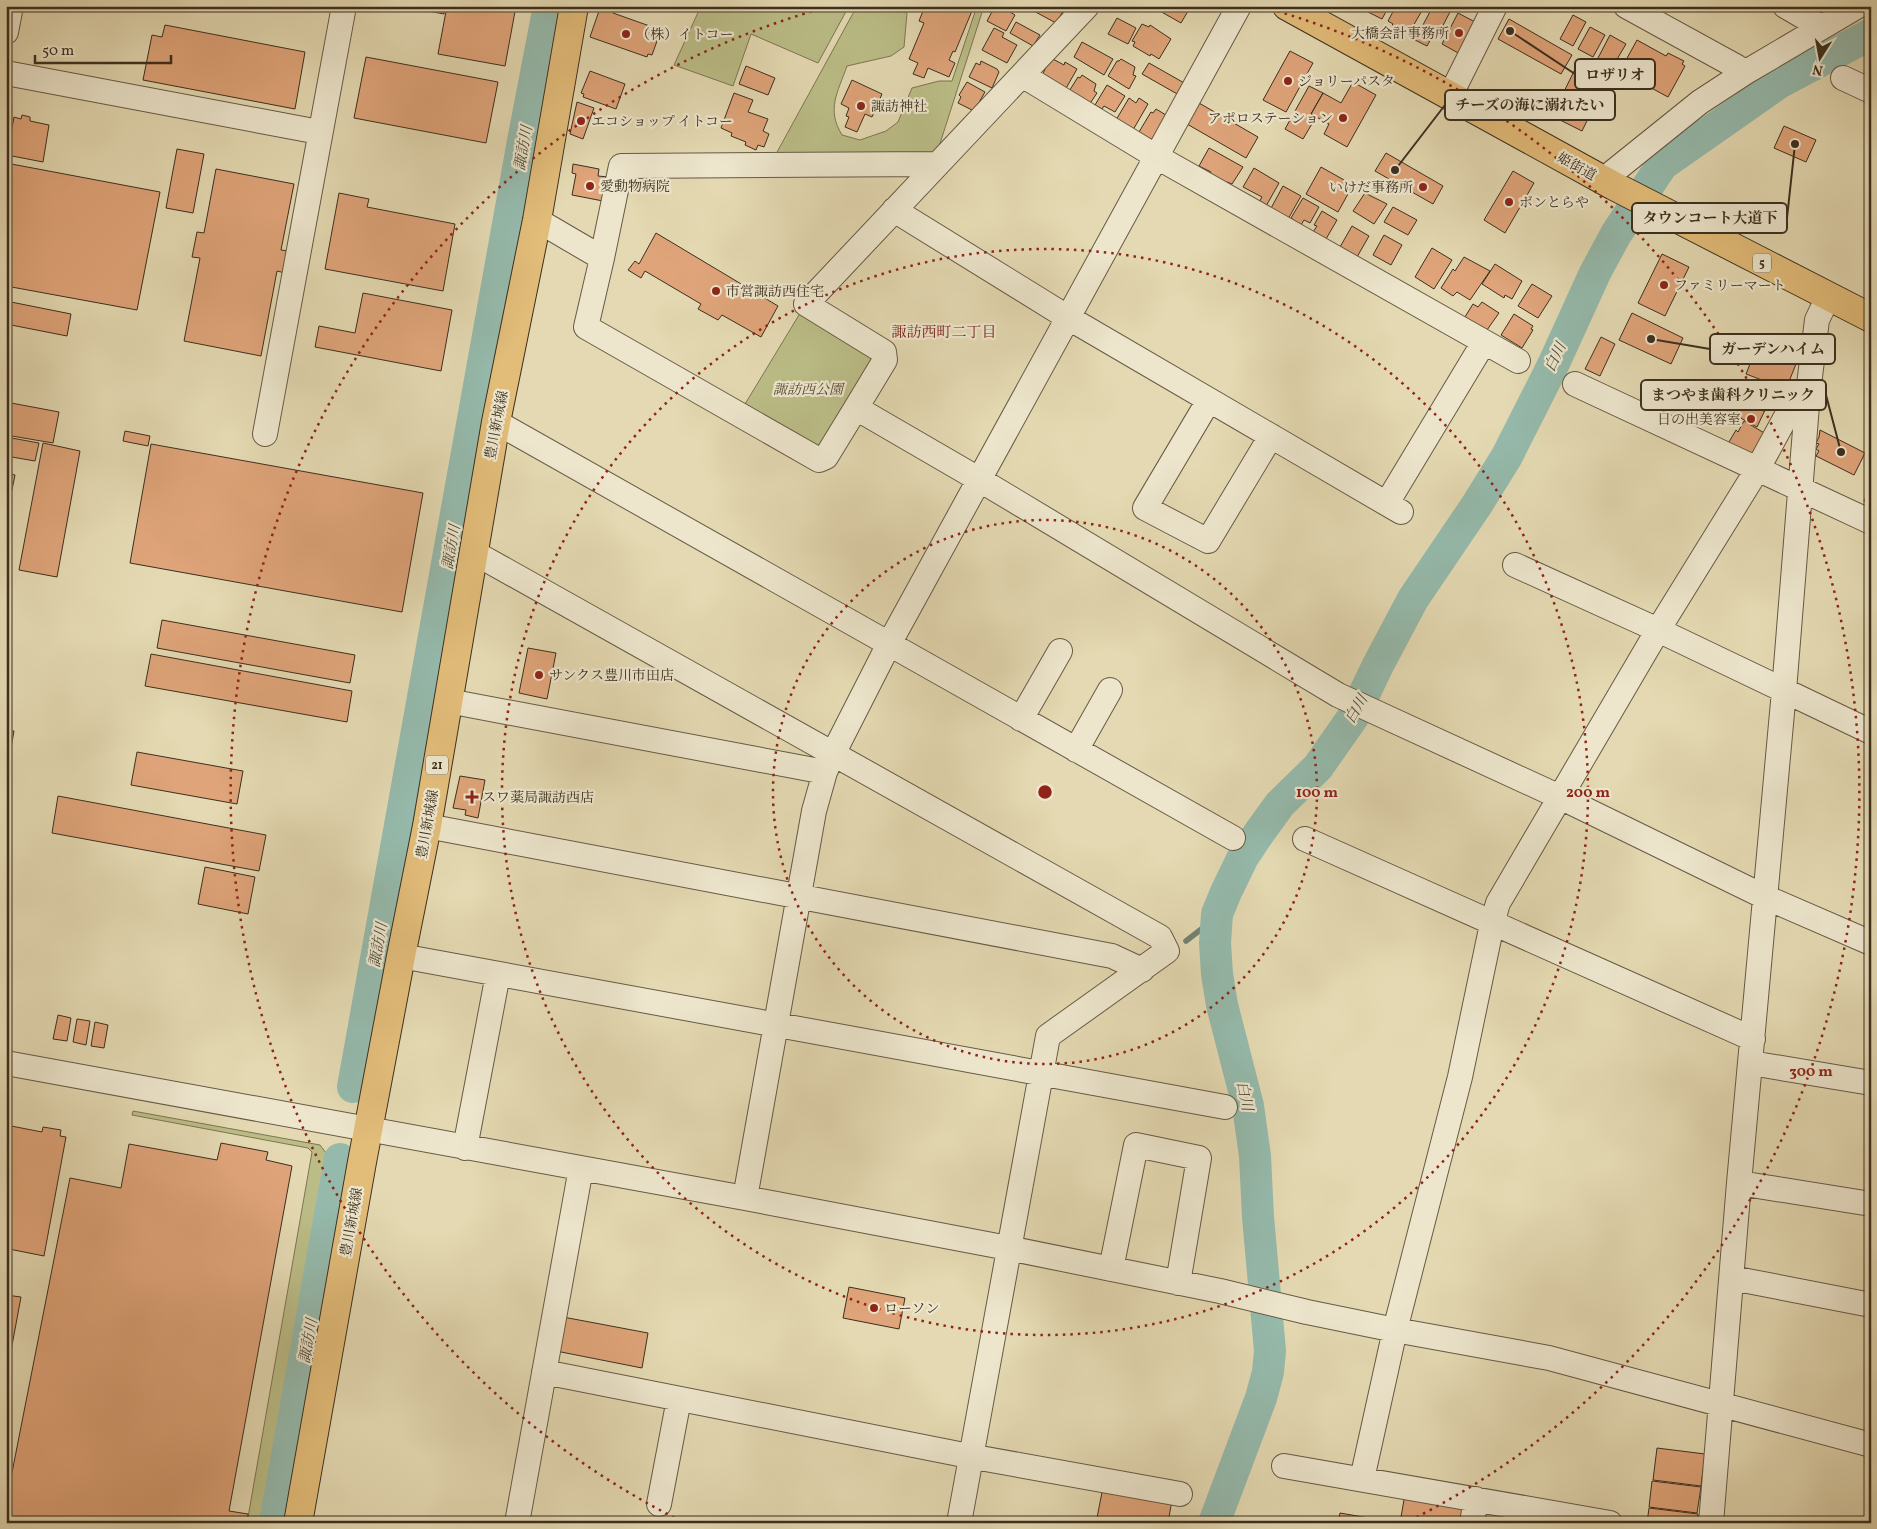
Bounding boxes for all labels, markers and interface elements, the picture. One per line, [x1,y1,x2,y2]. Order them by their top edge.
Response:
place label: 大橋会計事務所 [1351,25,1449,44]
place label: （株）イトコー [636,26,733,45]
marker: 大橋会計事務所 [1453,27,1465,39]
marker: （株）イトコー [620,28,632,40]
scale bar [35,32,171,64]
north arrow [1794,32,1844,82]
text: 50 m [42,41,74,62]
callout: ロザリオ [1575,59,1655,89]
text: N [1811,59,1825,80]
text: ロザリオ [1585,66,1645,87]
place label: ジョリーパスタ [1298,73,1395,92]
marker: ジョリーパスタ [1282,75,1294,87]
callout: チーズの海に溺れたい [1445,90,1615,120]
text: チーズの海に溺れたい [1455,96,1605,117]
place label: 諏訪神社 [871,98,927,117]
marker: 諏訪神社 [855,100,867,112]
place label: アポロステーション [1208,110,1333,129]
marker: アポロステーション [1337,112,1349,124]
place label: エコショップ イトコー [591,113,733,132]
marker: エコショップ イトコー [575,115,587,127]
water label: 諏訪川 [510,122,539,172]
street label: 姫街道 [1553,149,1599,186]
place label: 愛動物病院 [600,178,670,197]
place label: いけだ事務所 [1329,179,1413,198]
marker: 愛動物病院 [584,180,596,192]
marker: いけだ事務所 [1417,181,1429,193]
place label: ボンとらや [1519,194,1589,213]
marker: ボンとらや [1503,196,1515,208]
callout: タウンコート大道下 [1632,203,1787,233]
text: タウンコート大道下 [1642,209,1778,230]
road number: 5 [1753,254,1771,272]
place label: ファミリーマート [1674,277,1786,296]
marker: ファミリーマート [1658,279,1670,291]
place label: 市営諏訪西住宅 [726,283,824,302]
marker: 市営諏訪西住宅 [710,285,722,297]
district label: 諏訪西町二丁目 [891,323,997,344]
callout: ガーデンハイム [1710,334,1835,364]
water label: 白川 [1540,338,1573,376]
text: ガーデンハイム [1721,340,1825,361]
callout: まつやま歯科クリニック [1641,380,1826,410]
park label: 諏訪西公園 [773,381,845,400]
text: まつやま歯科クリニック [1651,386,1815,407]
street label: 豊川新城線 [481,389,513,461]
place label: 日の出美容室 [1657,411,1741,430]
marker: 日の出美容室 [1745,413,1757,425]
water label: 諏訪川 [438,521,467,571]
place label: サンクス豊川市田店 [549,667,674,686]
marker: サンクス豊川市田店 [533,669,545,681]
water label: 白川 [1341,690,1375,728]
road number: 21 [426,756,448,774]
centre of rings [1036,783,1054,801]
text: 100 m [1296,783,1339,804]
text: 200 m [1566,783,1610,804]
street label: 豊川新城線 [413,788,444,860]
place label: スワ薬局諏訪西店 [482,789,594,808]
marker: スワ薬局諏訪西店 [466,791,478,803]
water label: 諏訪川 [365,919,394,969]
text: 300 m [1789,1062,1833,1083]
water label: 白川 [1230,1079,1257,1115]
street label: 豊川新城線 [337,1186,368,1258]
place label: ローソン [884,1300,939,1319]
marker: ローソン [868,1302,880,1314]
water label: 諏訪川 [295,1315,324,1365]

